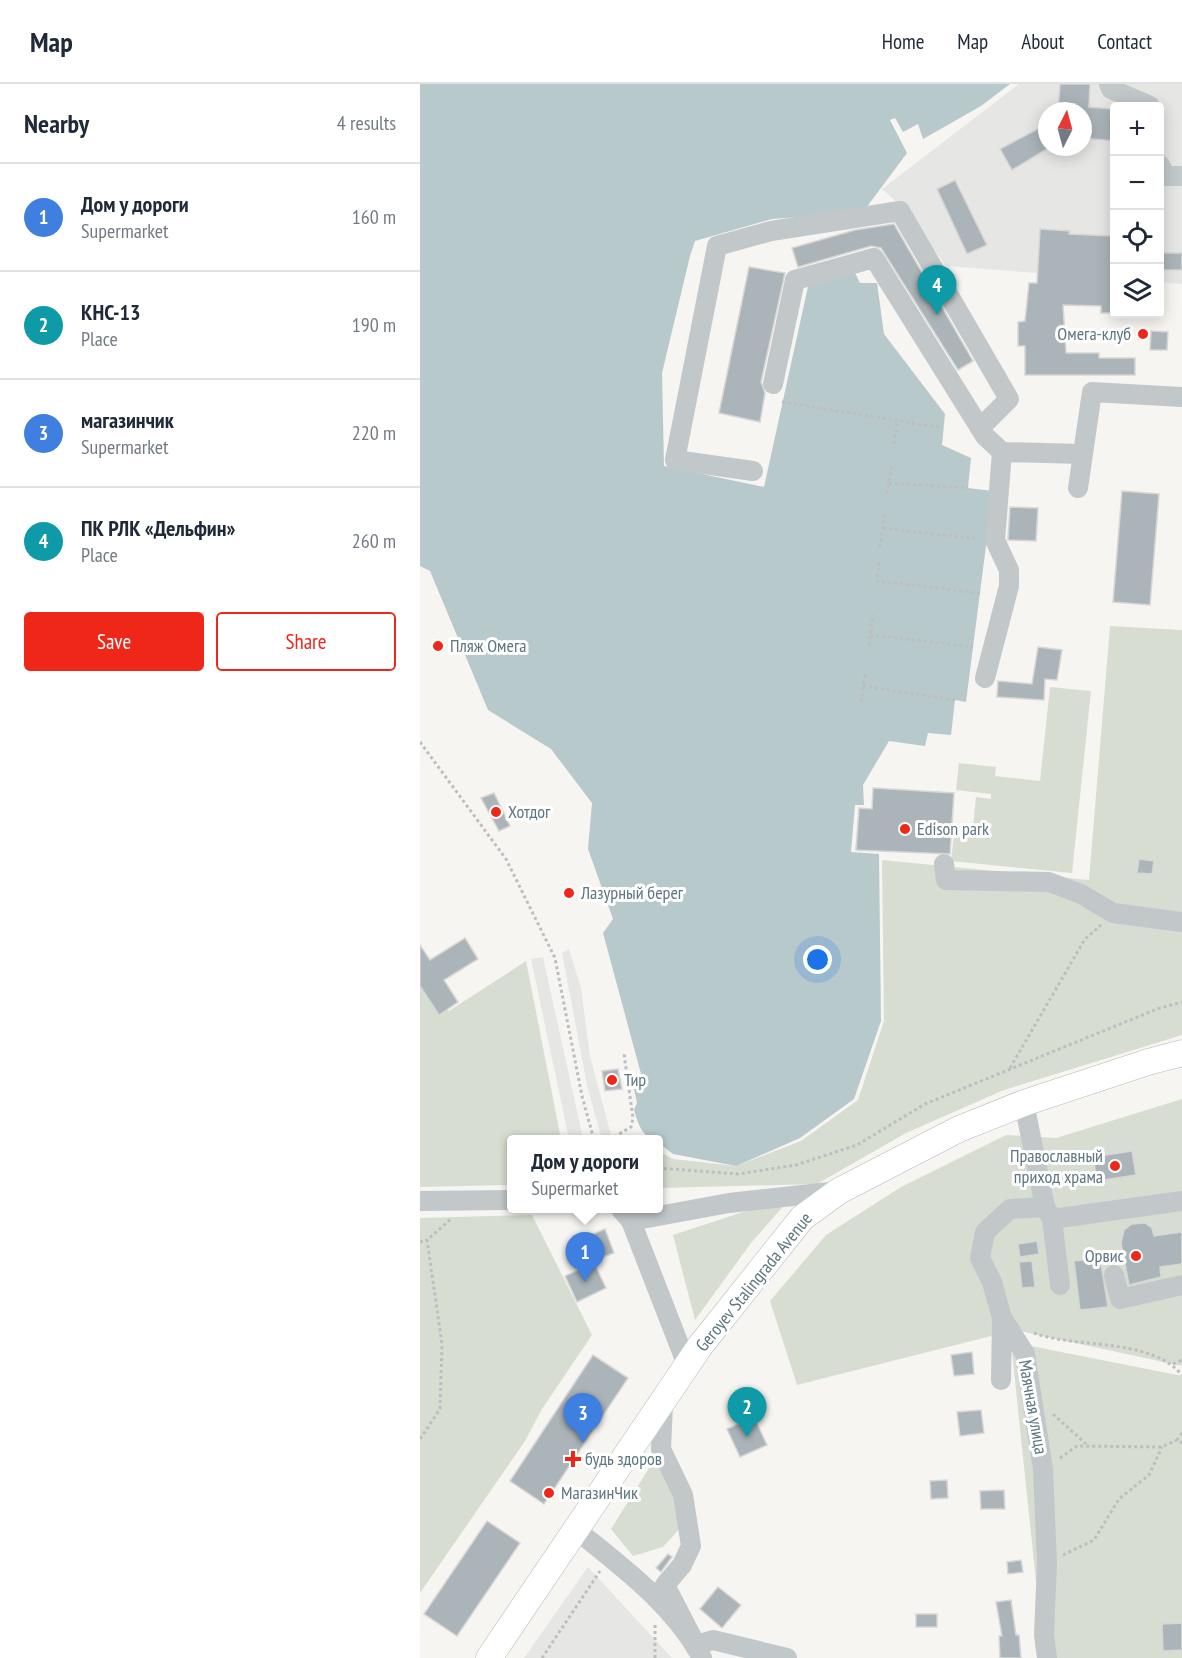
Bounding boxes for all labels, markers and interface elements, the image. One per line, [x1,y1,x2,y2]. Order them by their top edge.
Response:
text: Map [30,23,73,60]
text: Home [882,28,924,55]
text: Map [957,28,988,55]
text: About [1021,28,1064,55]
text: Contact [1097,28,1152,55]
north arrow [1038,102,1092,156]
map controls [1110,102,1164,318]
button: + [1110,102,1164,156]
text: Nearby [24,107,89,140]
text: 4 results [337,110,396,136]
button: − [1110,156,1164,210]
text: Дом у дороги [81,190,189,218]
text: 1 [39,204,48,230]
text: 160 m [352,204,396,230]
button: locate [1110,210,1164,264]
text: Supermarket [81,218,169,244]
button: layers [1110,264,1164,318]
pin: 4 [918,266,956,315]
text: КНС-13 [81,298,141,326]
text: 2 [39,312,48,338]
text: 190 m [352,312,396,338]
place label: Омега-клуб [1057,322,1131,345]
text: Place [81,326,118,352]
marker: Омега-клуб [1136,327,1150,341]
text: магазинчик [81,406,174,434]
text: 3 [39,420,48,446]
text: 220 m [352,420,396,446]
text: Supermarket [81,434,169,460]
text: ПК РЛК «Дельфин» [81,514,235,542]
text: 4 [39,528,48,554]
text: 260 m [352,528,396,554]
text: Place [81,542,118,568]
button: Save [24,612,204,671]
button: Share [216,612,396,671]
place label: Пляж Омега [450,634,526,657]
marker: Пляж Омега [431,639,445,653]
place label: Хотдог [508,800,551,823]
marker: Хотдог [489,805,503,819]
place label: Edison park [917,817,989,840]
marker: Edison park [898,822,912,836]
place label: Лазурный берег [580,881,684,904]
marker: Лазурный берег [562,886,576,900]
your location [803,945,832,974]
place label: Тир [624,1068,646,1091]
marker: Тир [605,1073,619,1087]
popup [507,1135,663,1213]
place label: Православный приход храма [1010,1144,1103,1188]
text: Дом у дороги [531,1147,639,1175]
marker: Православный приход храма [1108,1159,1122,1173]
text: Supermarket [531,1175,619,1201]
street label: Geroyev Stalingrada Avenue [690,1207,817,1356]
pin: 1 [566,1232,604,1282]
place label: Орвис [1085,1244,1125,1267]
marker: Орвис [1129,1249,1143,1263]
street label: Маячная улица [1014,1358,1053,1456]
pin: 2 [728,1388,766,1437]
pin: 3 [564,1394,602,1443]
place label: будь здоров [585,1447,662,1470]
marker: будь здоров [566,1452,580,1466]
place label: МагазинЧик [561,1481,638,1504]
marker: МагазинЧик [542,1486,556,1500]

